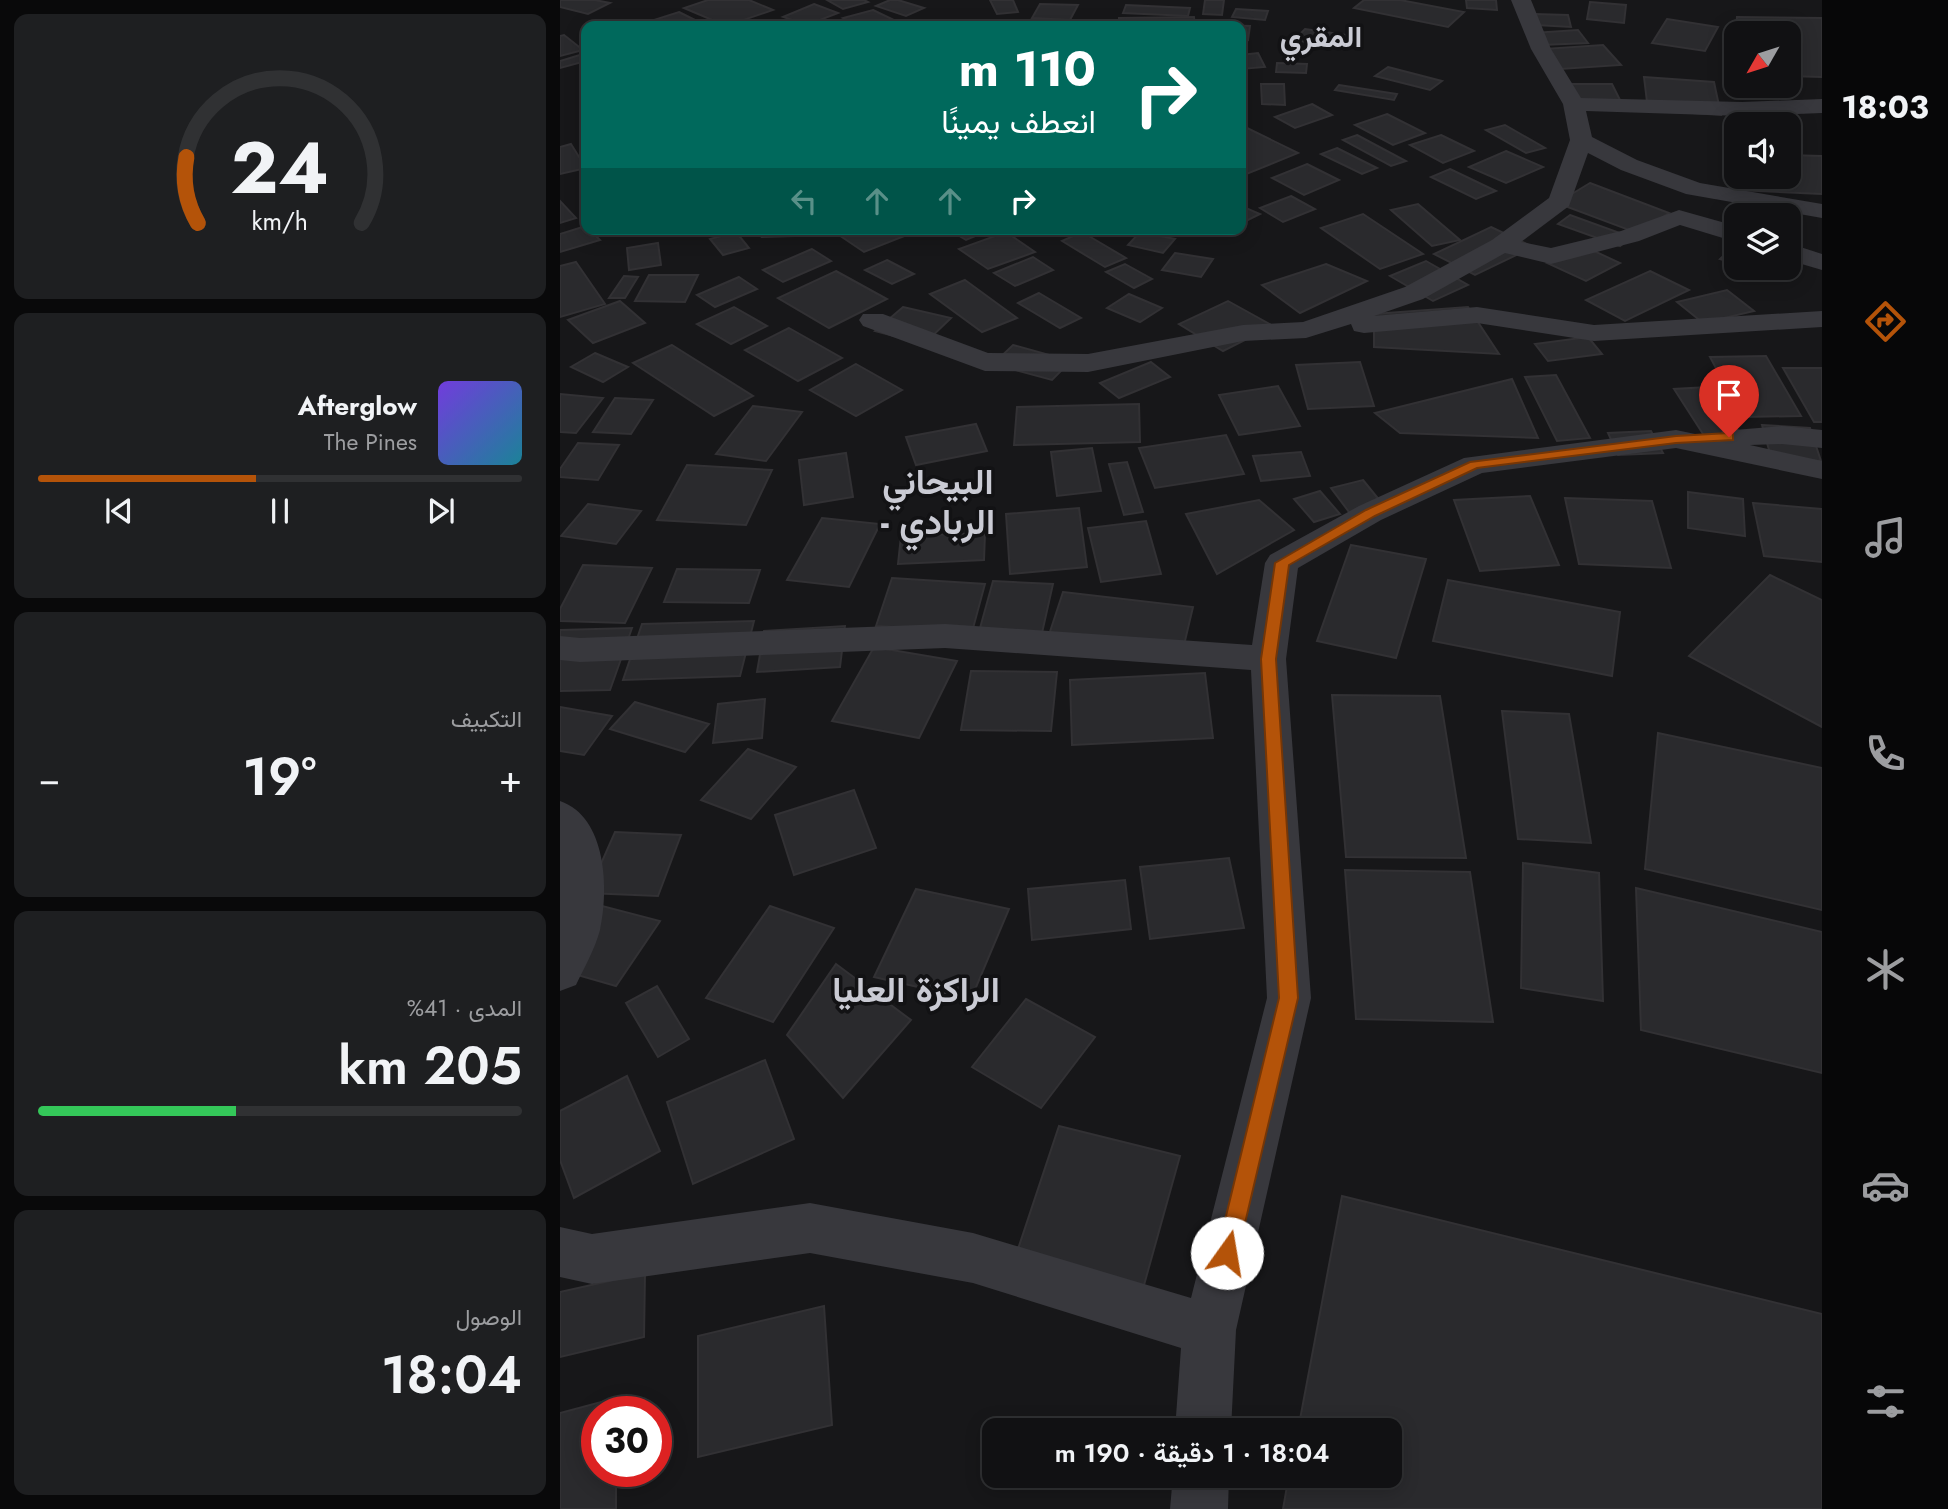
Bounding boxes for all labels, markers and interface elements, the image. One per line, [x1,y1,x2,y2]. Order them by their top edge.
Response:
district label: المقري [1280,15,1362,62]
north arrow [1724,21,1801,98]
map controls [1724,21,1801,280]
text: 110 m [959,34,1096,104]
icon: right [1120,49,1211,140]
text: 18:03 [1841,84,1929,130]
text: انعطف يمينًا [941,99,1096,145]
button: sound [1724,112,1801,189]
text: 24 [231,115,329,220]
icon: left [785,182,823,220]
icon: ahead [858,182,896,220]
icon: ahead [931,182,969,220]
icon: right [1004,182,1042,220]
text: km/h [252,202,308,238]
button: layers [1724,203,1801,280]
icon: directions [1861,297,1910,346]
pin [1699,365,1759,437]
icon: arrive [1710,376,1748,414]
text: Afterglow [298,387,417,425]
text: The Pines [324,425,417,459]
district label: البيحاني - الربادي [881,457,995,551]
icon: previous [100,492,138,530]
icon: pause [261,492,299,530]
icon: next [422,492,460,530]
icon: music [1861,513,1910,562]
text: التكييف [451,702,522,736]
icon: phone [1861,729,1910,778]
text: 19° [243,739,317,815]
text: − [38,751,60,806]
text: + [499,751,522,806]
icon: climate [1861,945,1910,994]
district label: الراكزة العليا [832,965,1000,1015]
text: المدى · 41% [407,991,522,1025]
text: 205 km [338,1028,522,1104]
icon: car [1861,1161,1910,1210]
position arrow [1190,1216,1264,1290]
text: الوصول [456,1300,522,1334]
text: 18:04 [381,1337,522,1413]
icon: filters [1861,1377,1910,1426]
speed limit sign: 30 [581,1396,672,1487]
text: 18:04 · 1 دقيقة · 190 m [1055,1434,1329,1472]

